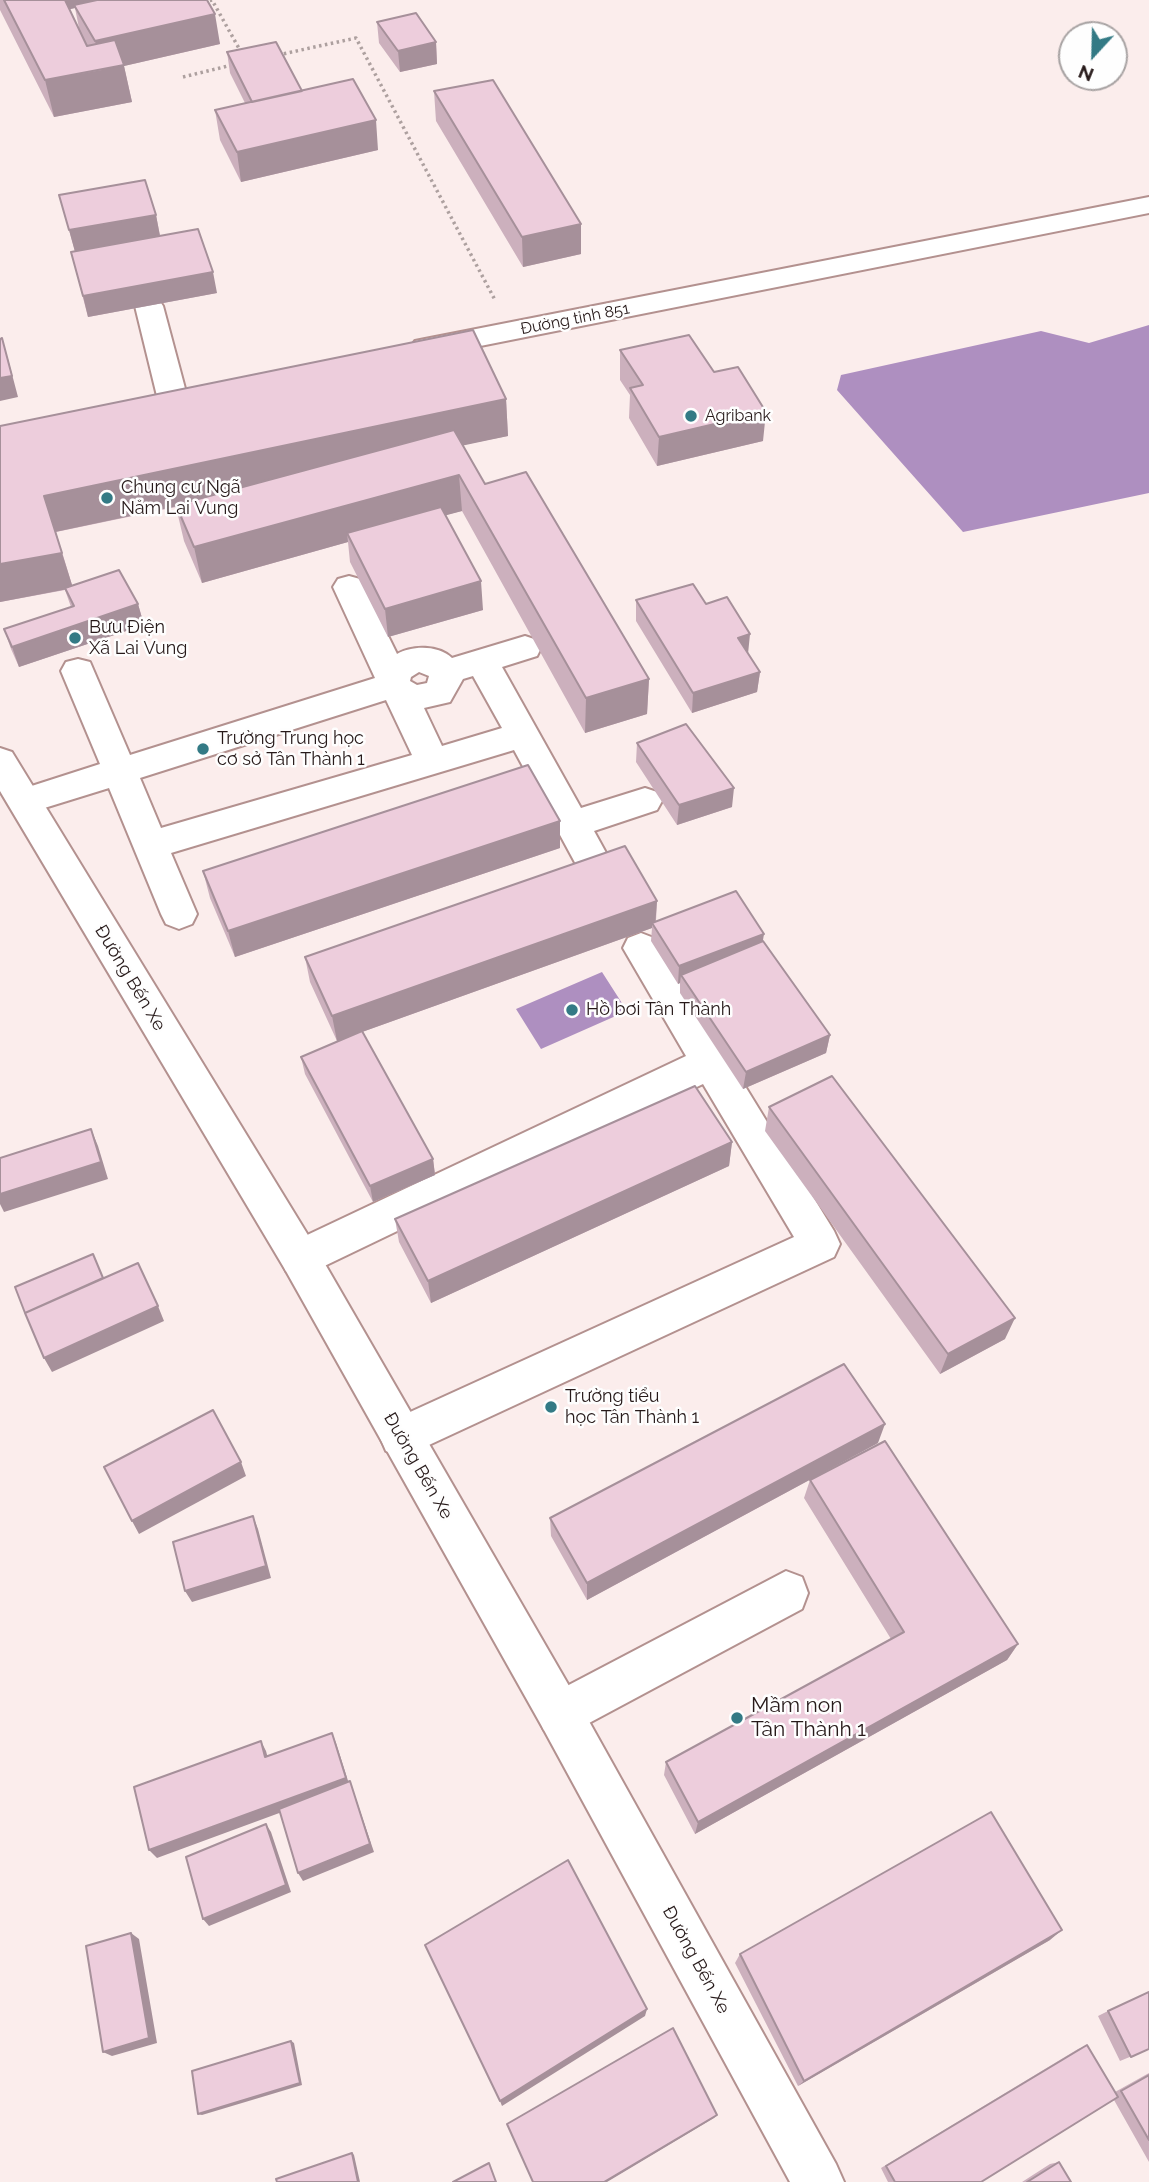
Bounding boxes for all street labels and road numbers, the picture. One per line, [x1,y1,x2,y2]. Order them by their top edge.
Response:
street label: Đường tỉnh 851 [519,299,631,339]
street label: Đường Bến Xe [90,921,170,1035]
street label: Đường Bến Xe [379,1409,457,1523]
street label: Đường Bến Xe [658,1902,734,2018]

